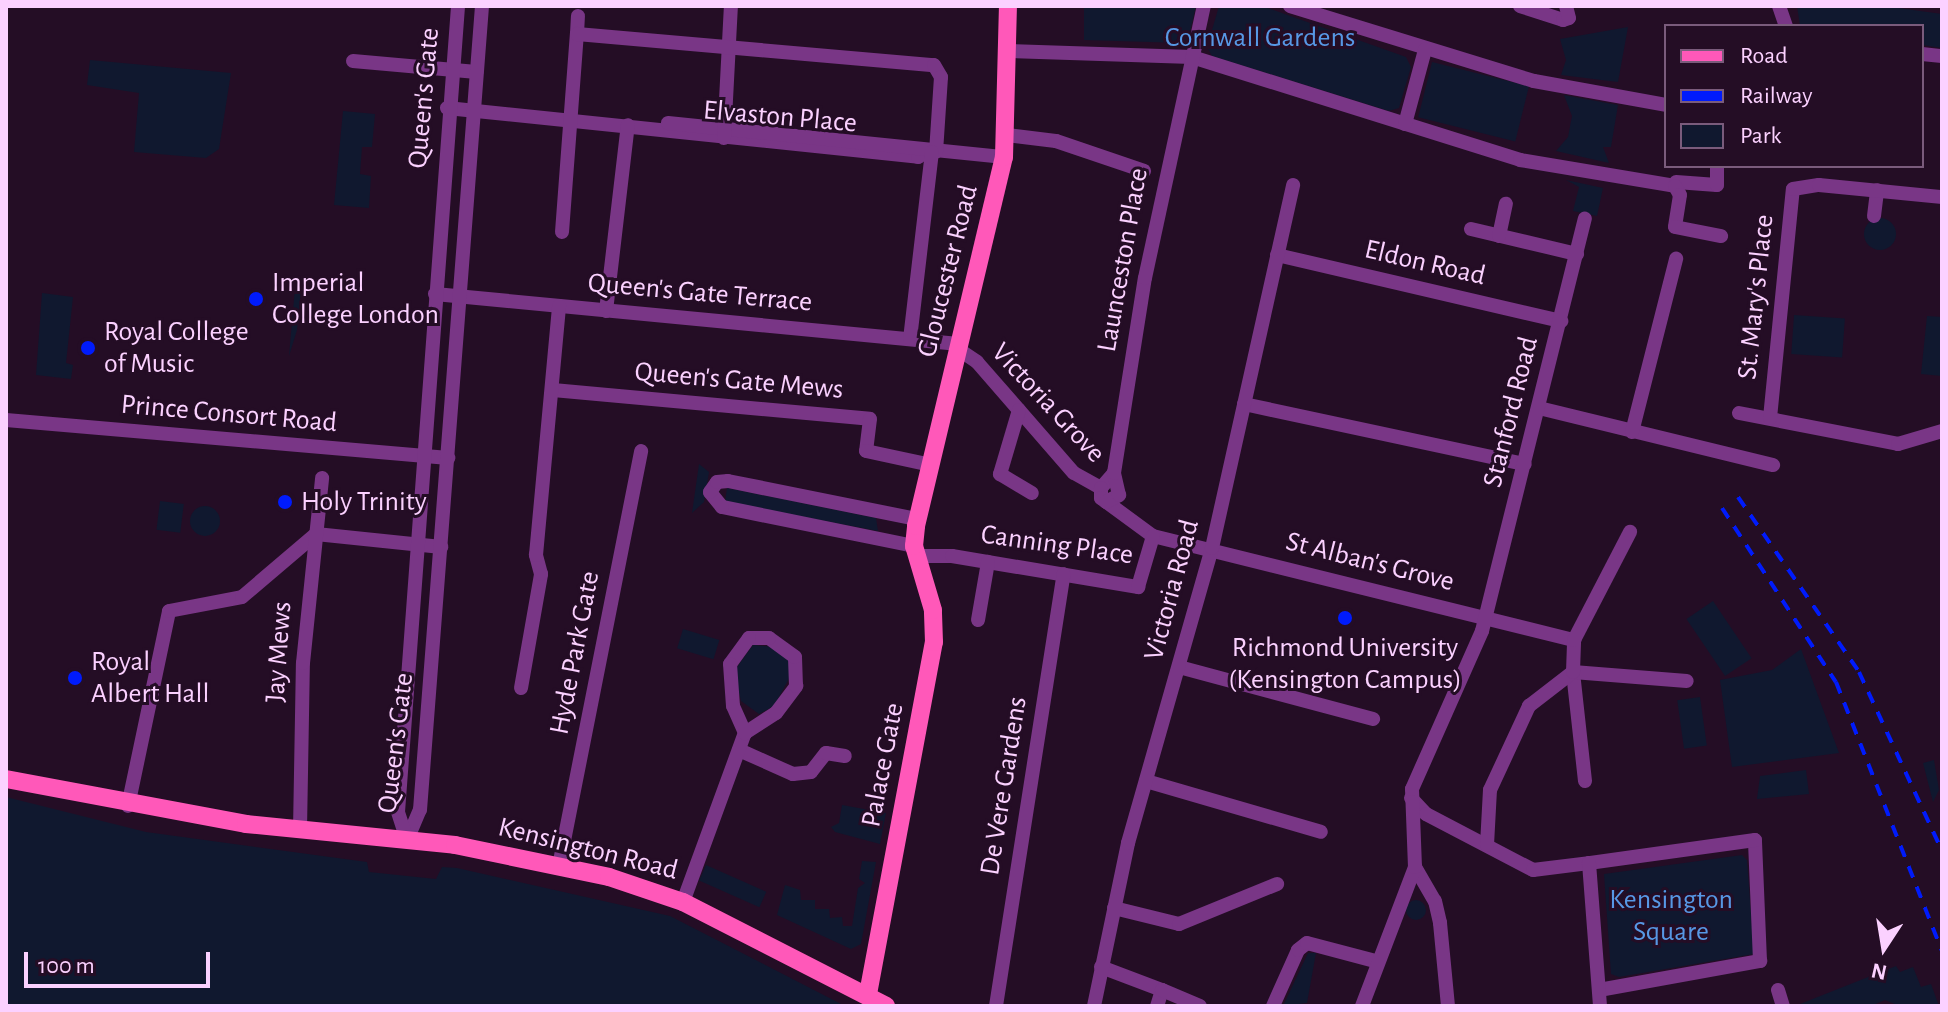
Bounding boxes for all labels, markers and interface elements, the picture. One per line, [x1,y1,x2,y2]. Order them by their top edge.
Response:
park label: Cornwall Gardens [1165,21,1355,55]
legend [1664,24,1924,168]
street label: Queen's Gate [401,26,447,170]
text: Road [1740,44,1788,68]
text: Railway [1740,84,1812,108]
street label: Elvaston Place [702,94,858,140]
text: Park [1740,124,1781,148]
street label: Launceston Place [1090,165,1156,355]
street label: Gloucester Road [910,181,986,361]
street label: St. Mary's Place [1731,213,1781,381]
street label: Eldon Road [1361,233,1489,293]
place label: Imperial College London [272,266,439,332]
street label: Queen's Gate Terrace [586,266,814,320]
marker: Imperial College London [247,290,265,308]
place label: Royal College of Music [104,315,249,381]
street label: Stanford Road [1476,333,1546,491]
street label: Victoria Grove [984,336,1112,470]
marker: Royal College of Music [79,339,97,357]
street label: Queen's Gate Mews [633,355,845,407]
street label: Prince Consort Road [120,388,338,440]
place label: Holy Trinity [301,485,427,519]
marker: Holy Trinity [276,493,294,511]
street label: Victoria Road [1137,516,1207,664]
street label: Canning Place [979,518,1135,572]
street label: St Alban's Grove [1282,525,1458,599]
street label: Hyde Park Gate [543,568,607,738]
street label: Jay Mews [259,600,299,704]
marker: Richmond University (Kensington Campus) [1336,609,1354,627]
place label: Richmond University (Kensington Campus) [1228,631,1462,697]
place label: Royal Albert Hall [91,645,209,711]
marker: Royal Albert Hall [66,669,84,687]
street label: Queen's Gate [371,671,421,815]
street label: De Vere Gardens [973,694,1035,878]
street label: Palace Gate [855,700,911,830]
street label: Kensington Road [495,810,681,888]
park label: Kensington Square [1609,883,1733,949]
north arrow [1844,908,1924,988]
scale bar [28,936,214,986]
text: 100 m [38,954,95,978]
text: N [1869,959,1889,984]

